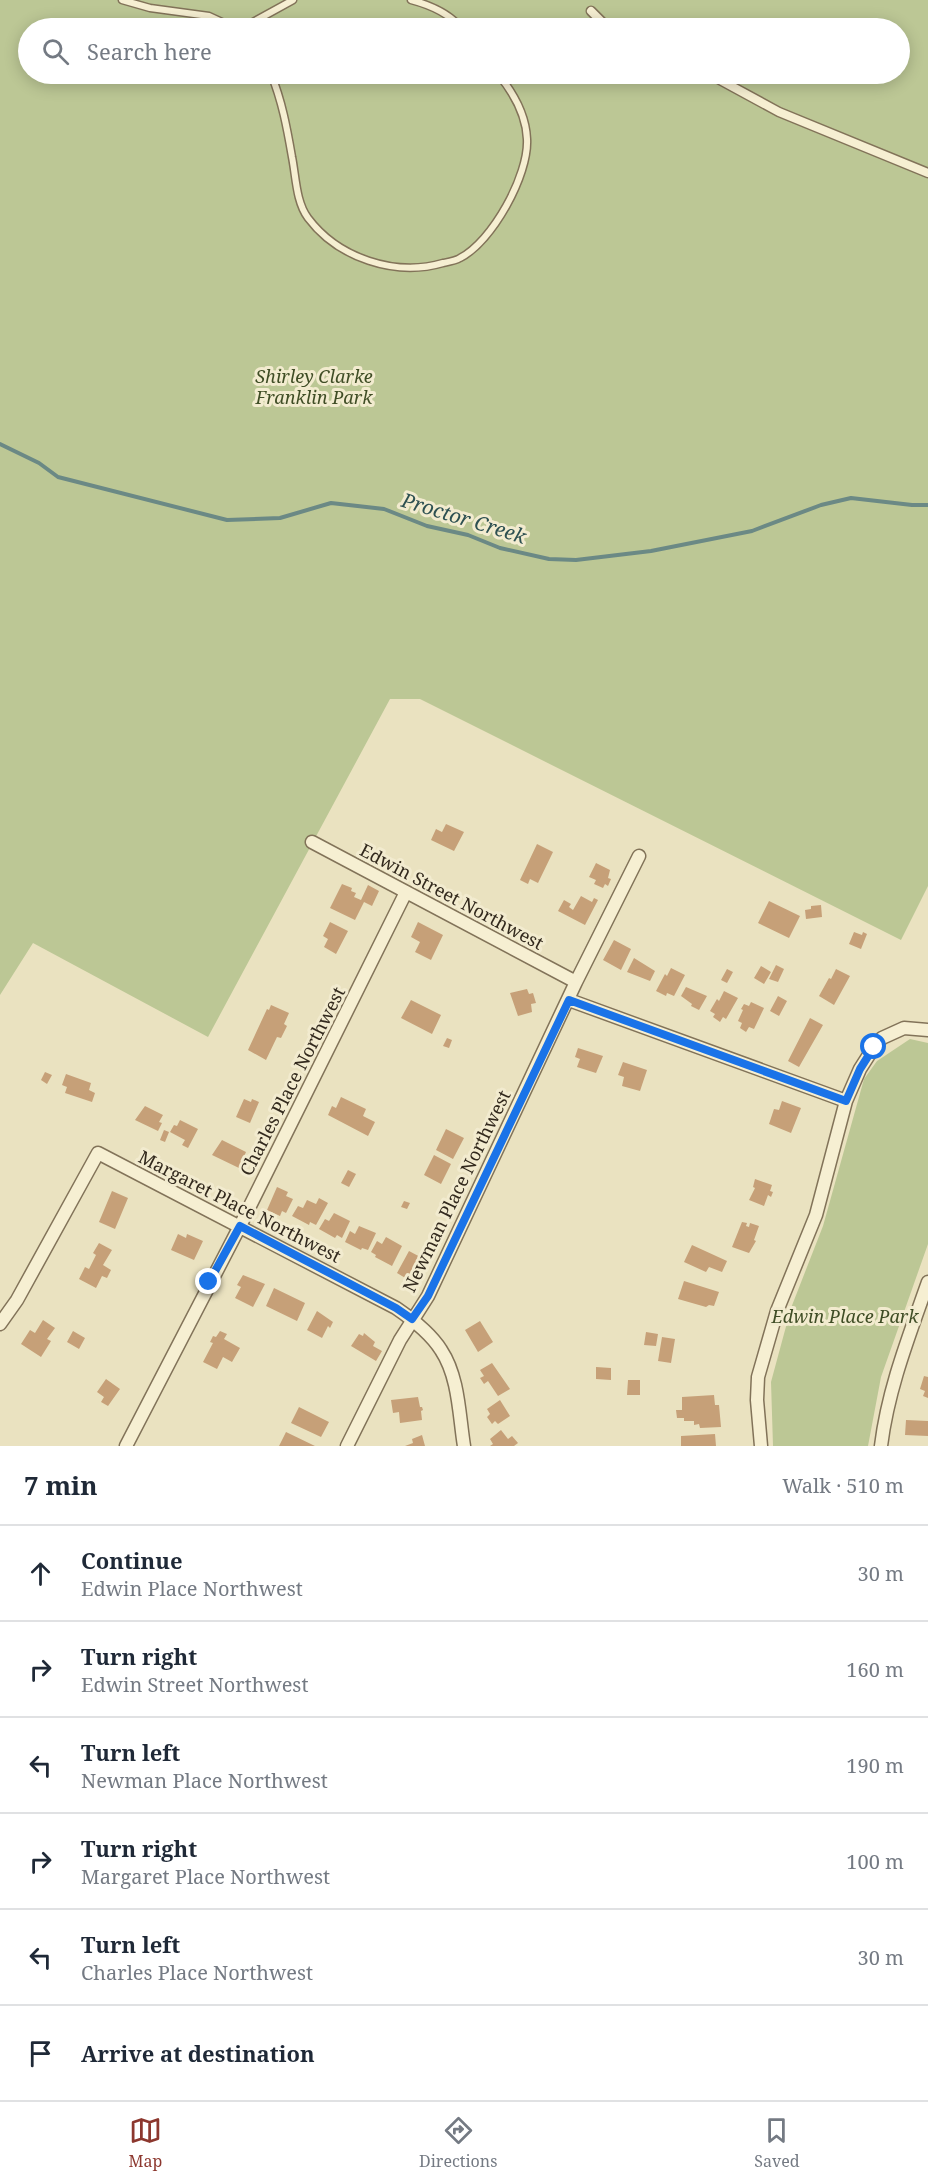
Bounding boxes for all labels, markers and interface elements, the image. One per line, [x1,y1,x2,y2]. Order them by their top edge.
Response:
search box [18,18,910,84]
icon: search [39,35,72,68]
text: Search here [87,36,212,66]
park label: Shirley Clarke Franklin Park [255,364,373,409]
water label: Proctor Creek [398,486,530,550]
street label: Edwin Street Northwest [356,837,548,955]
street label: Charles Place Northwest [234,983,350,1179]
route start [860,1033,886,1059]
street label: Newman Place Northwest [397,1086,515,1296]
street label: Margaret Place Northwest [135,1144,345,1268]
route end [195,1268,221,1294]
park label: Edwin Place Park [771,1304,919,1328]
text: 7 min [24,1467,98,1503]
text: Walk · 510 m [782,1472,904,1499]
text: Continue [81,1545,183,1575]
icon: ahead [24,1557,57,1590]
text: 30 m [858,1560,904,1587]
text: Edwin Place Northwest [81,1575,303,1602]
text: Turn right [81,1641,197,1671]
icon: right [24,1653,57,1686]
text: 160 m [846,1656,904,1683]
text: Edwin Street Northwest [81,1671,308,1698]
text: Turn left [81,1737,180,1767]
icon: left [24,1749,57,1782]
text: 190 m [846,1752,904,1779]
text: Newman Place Northwest [81,1767,328,1794]
text: Turn right [81,1833,197,1863]
icon: right [24,1845,57,1878]
text: 100 m [846,1848,904,1875]
text: Margaret Place Northwest [81,1863,330,1890]
text: Turn left [81,1929,180,1959]
icon: left [24,1941,57,1974]
text: 30 m [858,1944,904,1971]
text: Charles Place Northwest [81,1959,313,1986]
icon: arrive [24,2037,57,2070]
text: Arrive at destination [81,2038,315,2068]
tab: Map [128,2114,162,2172]
tab: Directions [419,2114,497,2172]
tab: Saved [754,2114,800,2172]

